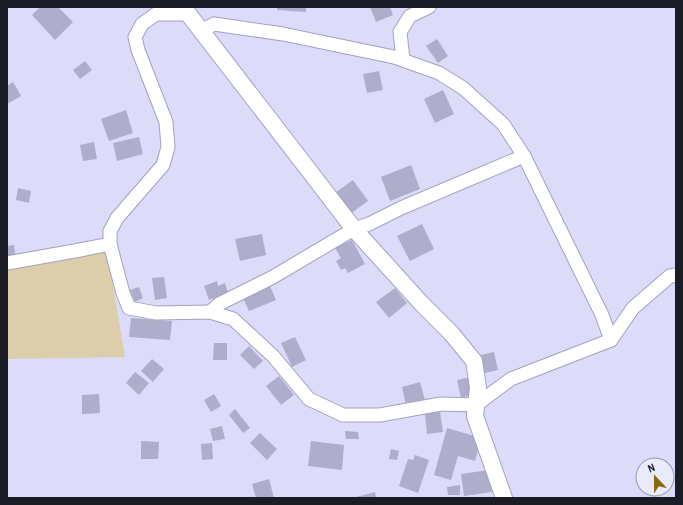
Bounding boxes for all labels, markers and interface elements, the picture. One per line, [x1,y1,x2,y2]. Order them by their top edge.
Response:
north arrow [635,457,675,497]
text: N [646,460,657,475]

